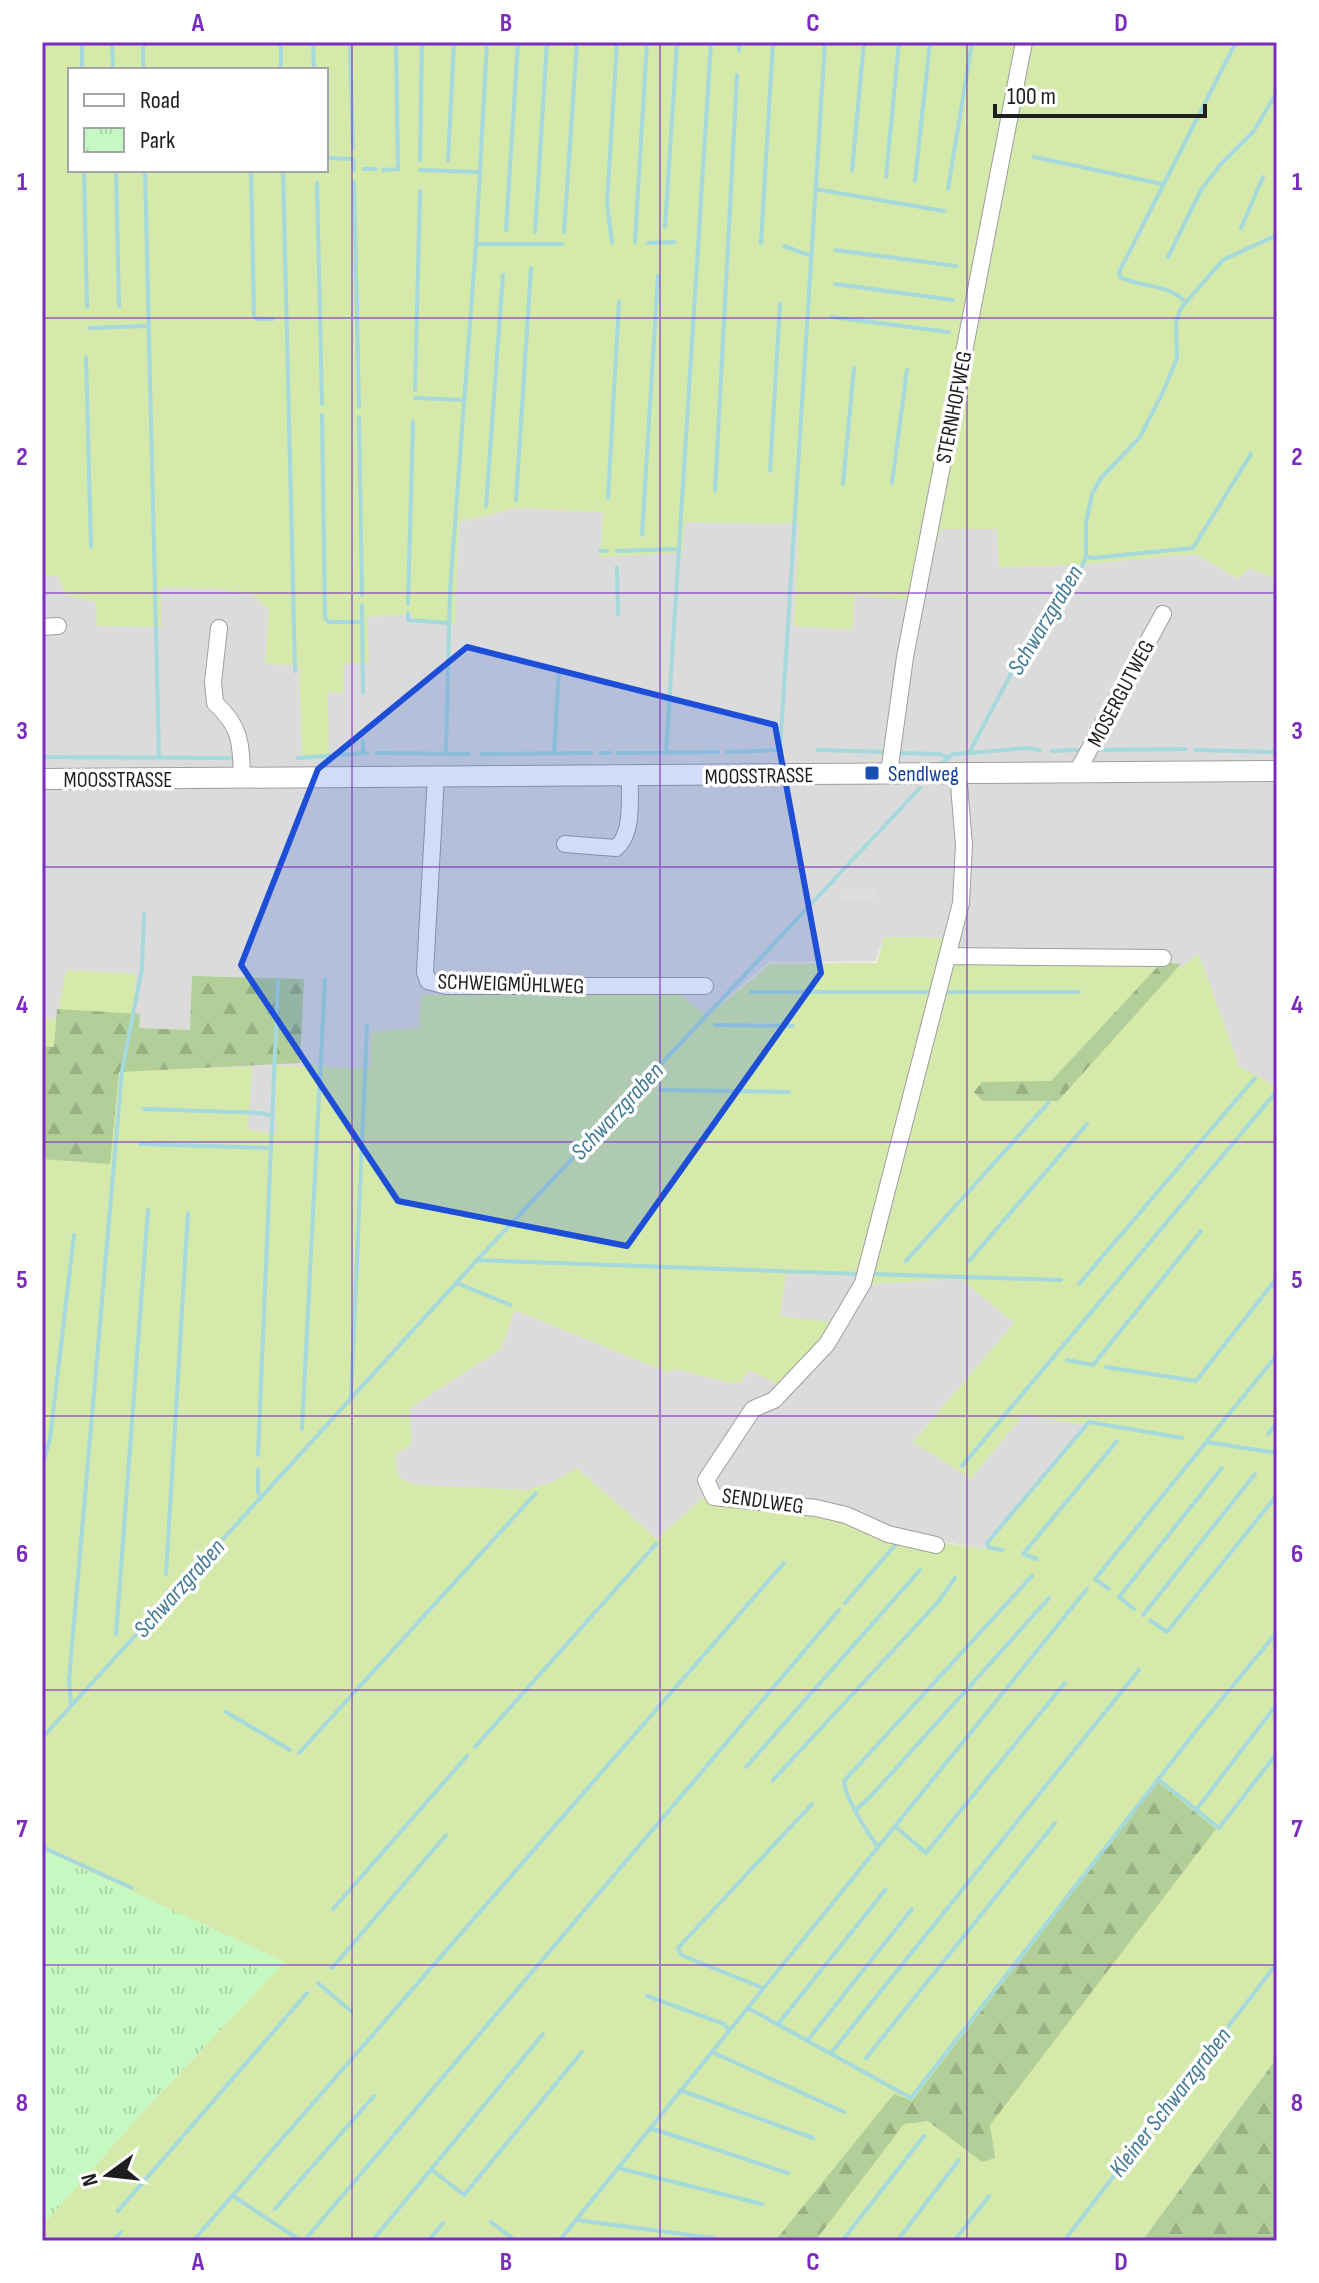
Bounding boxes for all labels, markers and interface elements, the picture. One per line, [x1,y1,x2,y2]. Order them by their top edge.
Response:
text: A [191,8,205,39]
text: B [500,8,512,39]
text: C [806,8,820,39]
text: D [1114,8,1128,39]
legend [68,68,328,172]
scale bar [995,68,1205,118]
text: 100 m [1007,82,1056,111]
text: Road [140,86,180,115]
text: Park [140,126,175,155]
text: 1 [17,167,27,198]
text: 1 [1292,167,1302,198]
street label: STERNHOFWEG [930,349,979,466]
text: 2 [16,442,28,473]
text: 2 [1291,442,1303,473]
water label: Schwarzgraben [1001,560,1089,680]
street label: MOSERGUTWEG [1082,636,1161,752]
text: 3 [16,716,28,747]
text: 3 [1291,716,1303,747]
place label: Sendlweg [888,761,959,788]
street label: MOOSSTRASSE [704,762,814,791]
marker: Sendlweg [863,764,881,782]
street label: MOOSSTRASSE [64,767,172,794]
street label: SCHWEIGMÜHLWEG [437,968,585,1001]
text: 4 [16,990,28,1021]
text: 4 [1291,990,1303,1021]
water label: Schwarzgraben [565,1057,670,1166]
text: 5 [16,1265,28,1296]
text: 5 [1291,1265,1303,1296]
street label: SENDLWEG [720,1482,805,1521]
water label: Schwarzgraben [128,1533,231,1644]
text: 6 [16,1539,28,1570]
text: 6 [1291,1539,1303,1570]
text: 7 [16,1814,28,1845]
text: 7 [1291,1814,1303,1845]
water label: Kleiner Schwarzgraben [1103,2022,1238,2183]
text: 8 [16,2088,28,2119]
text: 8 [1291,2088,1303,2119]
north arrow [68,2135,148,2215]
text: N [76,2171,105,2189]
text: A [191,2247,205,2278]
text: B [500,2247,512,2278]
text: C [806,2247,820,2278]
text: D [1114,2247,1128,2278]

